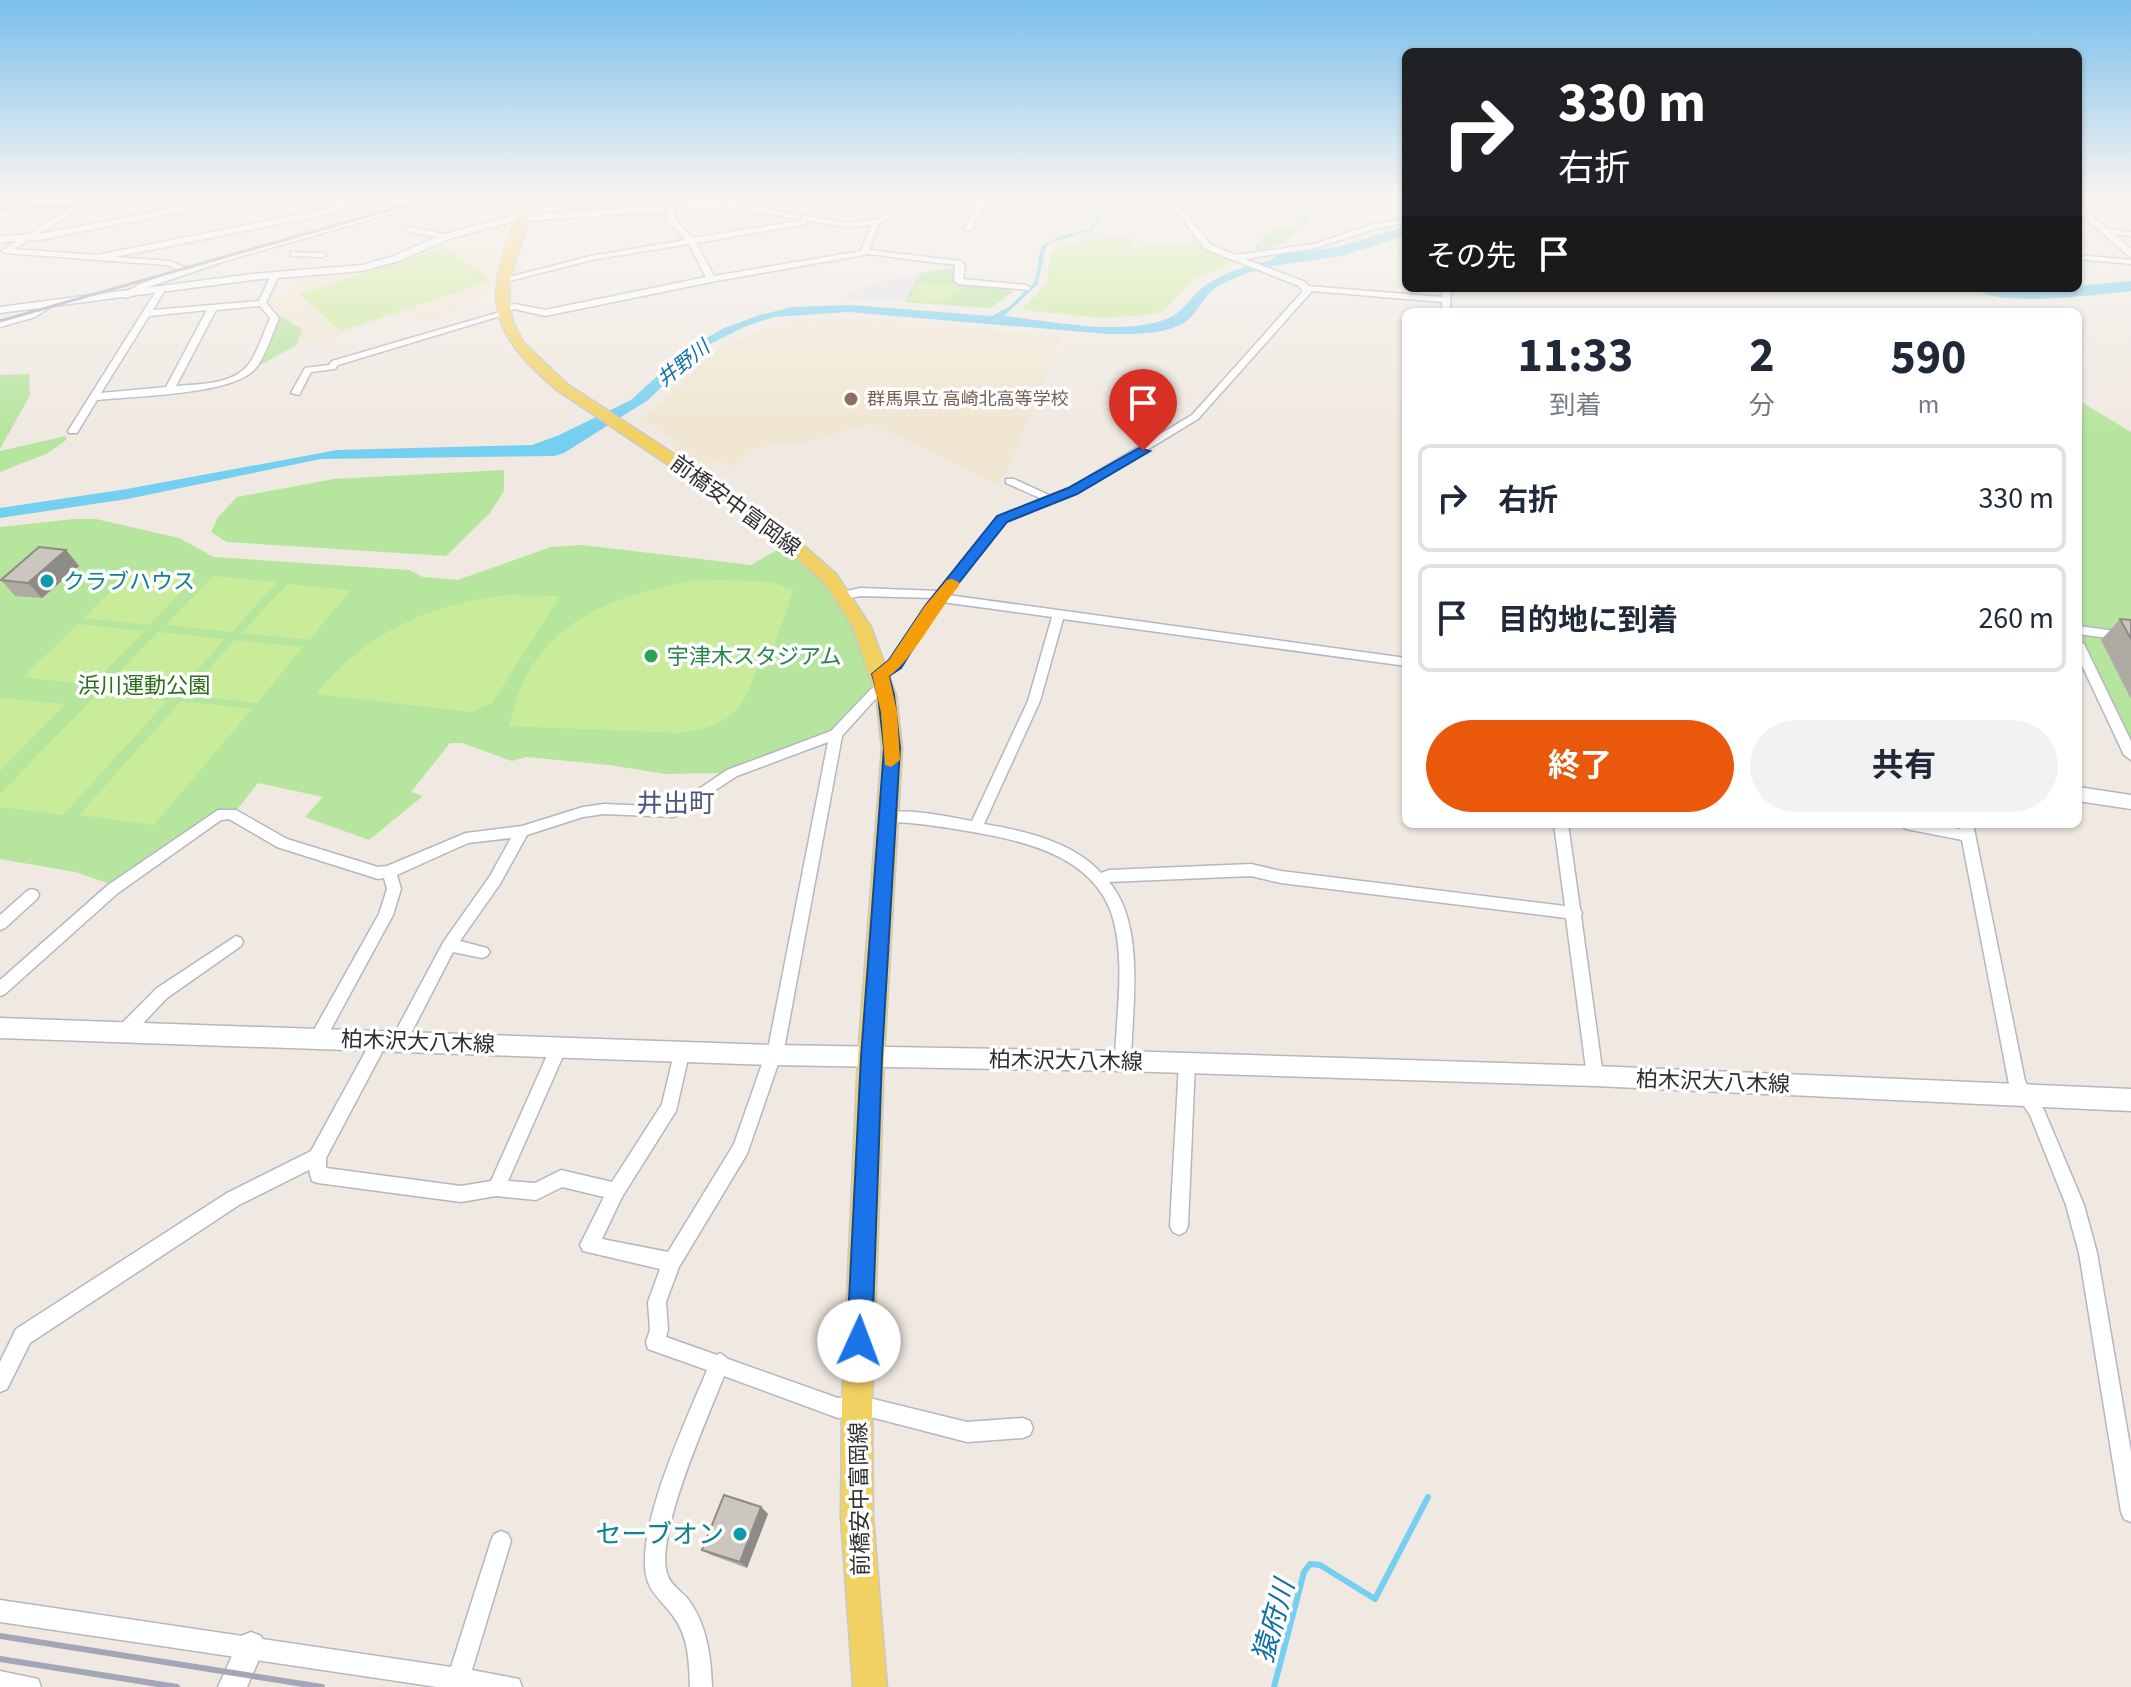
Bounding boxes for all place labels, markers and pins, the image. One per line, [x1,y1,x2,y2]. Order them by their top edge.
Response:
pin [1109,369,1177,451]
place label: 群馬県立 高崎北高等学校 [867,387,1069,412]
marker: 群馬県立 高崎北高等学校 [842,390,860,408]
place label: クラブハウス [63,566,195,598]
marker: クラブハウス [38,572,56,590]
place label: 宇津木スタジアム [667,641,841,673]
marker: 宇津木スタジアム [642,647,660,665]
place label: セーブオン [596,1516,724,1553]
marker: セーブオン [731,1525,749,1543]

